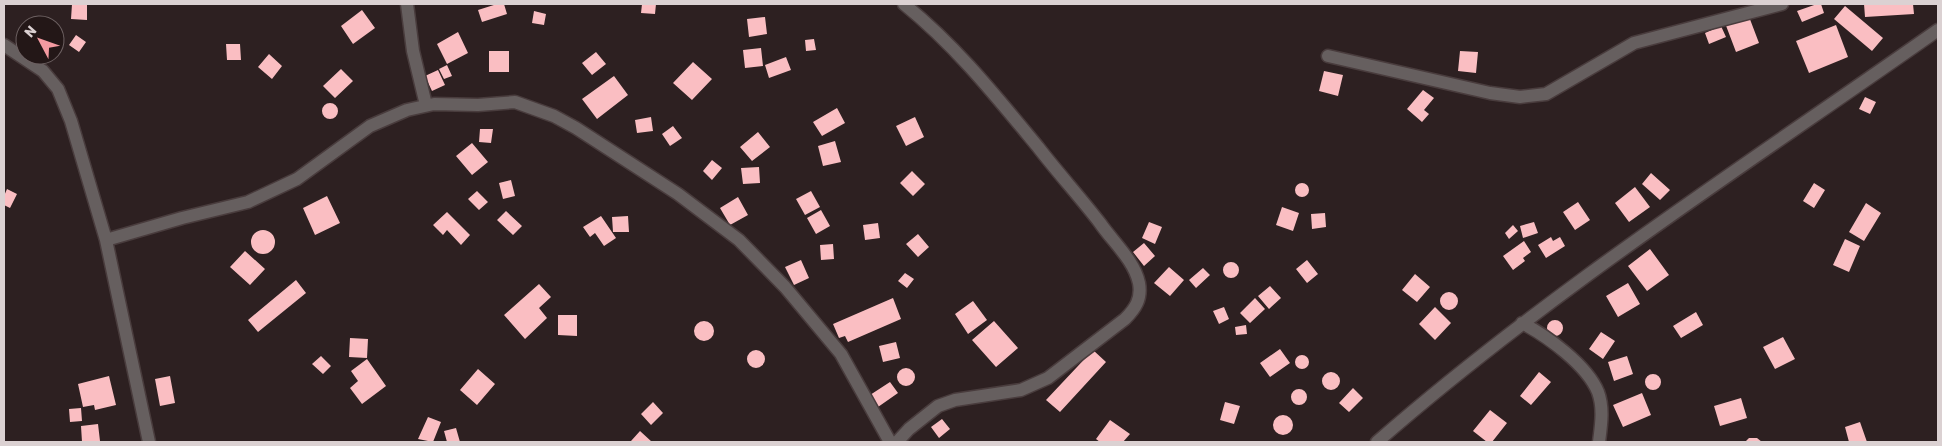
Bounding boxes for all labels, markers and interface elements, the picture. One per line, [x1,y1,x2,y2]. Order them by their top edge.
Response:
north arrow [15,15,65,65]
text: N [21,22,40,41]

